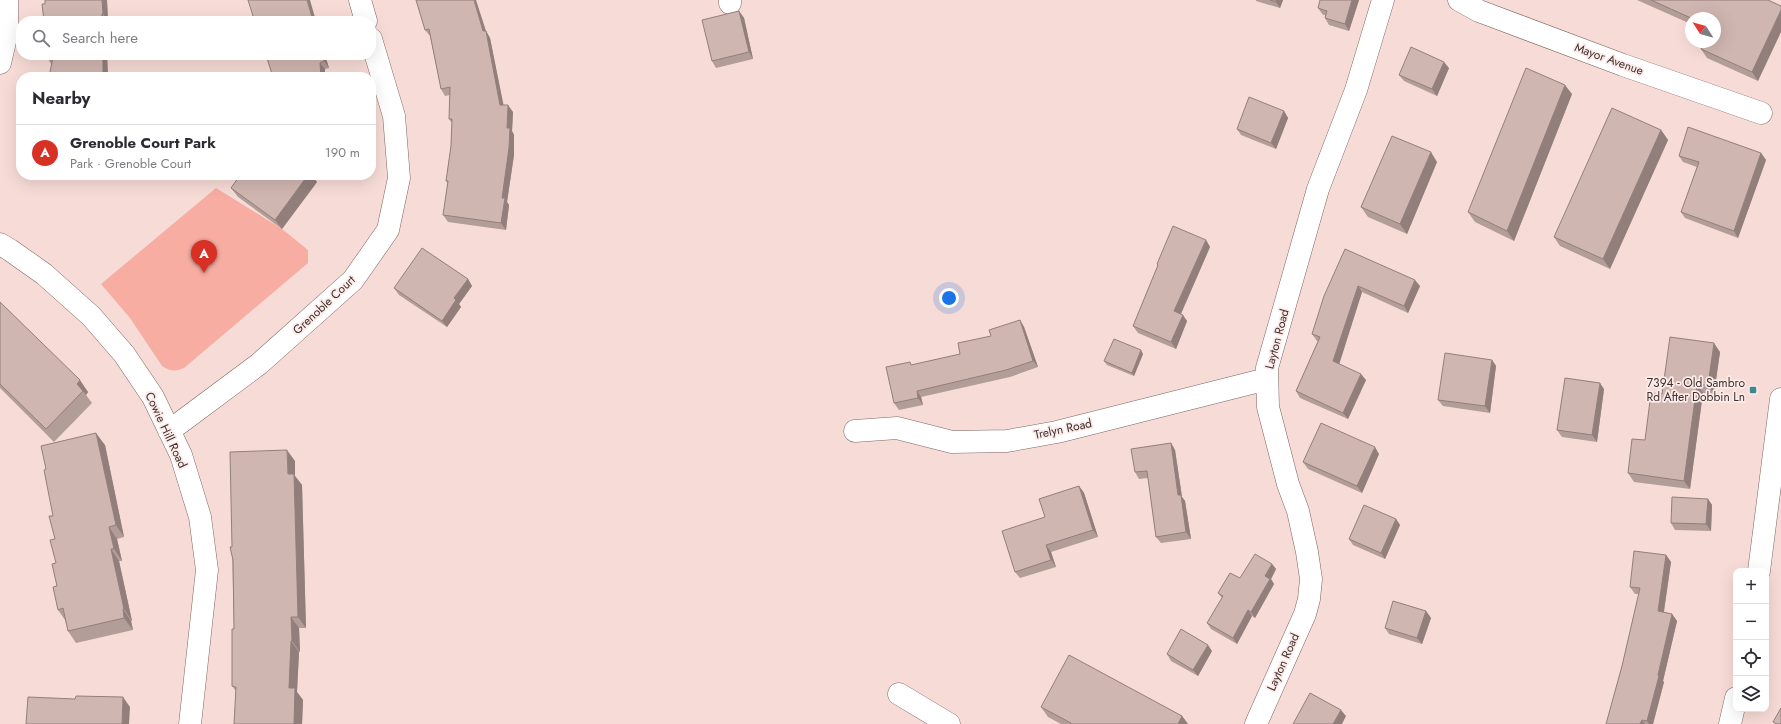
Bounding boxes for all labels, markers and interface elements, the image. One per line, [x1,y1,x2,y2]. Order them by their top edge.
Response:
north arrow [1685,12,1721,48]
search box [16,16,376,60]
icon: search [30,27,52,49]
text: Search here [62,27,138,49]
street label: Mayor Avenue [1572,38,1646,80]
text: Nearby [32,86,90,110]
text: Grenoble Court Park [70,132,216,154]
text: A [40,143,50,162]
text: 190 m [325,143,360,162]
text: Park · Grenoble Court [70,154,191,173]
pin: A [191,240,217,273]
street label: Grenoble Court [289,271,359,339]
your location [939,288,959,308]
street label: Layton Road [1260,307,1294,371]
place label: 7394 - Old Sambro Rd After Dobbin Ln [1647,374,1745,406]
marker: 7394 - Old Sambro Rd After Dobbin Ln [1748,385,1758,395]
street label: Cowie Hill Road [140,389,192,471]
street label: Trelyn Road [1032,414,1094,444]
map controls [1733,568,1769,712]
button: + [1733,568,1769,604]
button: − [1733,604,1769,640]
street label: Layton Road [1262,630,1304,694]
button: locate [1733,640,1769,676]
button: layers [1733,676,1769,712]

